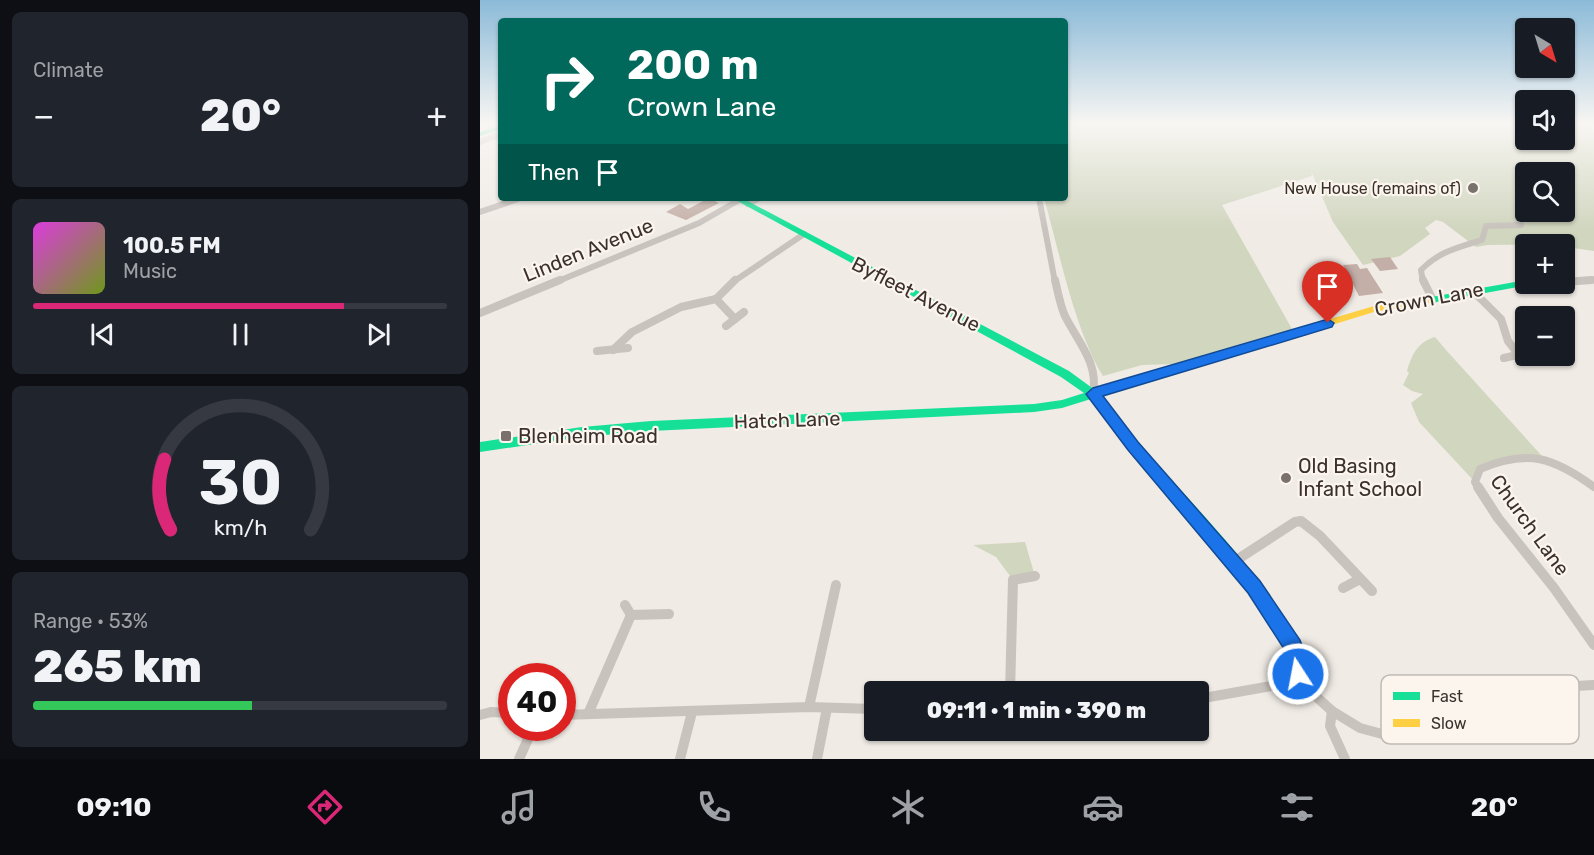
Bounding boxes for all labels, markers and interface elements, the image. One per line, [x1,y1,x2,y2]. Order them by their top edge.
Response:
north arrow [1515,18,1575,78]
map controls [1515,18,1575,366]
text: 200 m [627,40,759,90]
icon: right [528,42,606,120]
text: Climate [33,58,104,82]
text: 20° [200,89,281,142]
button: sound [1515,90,1575,150]
text: Crown Lane [627,91,776,123]
text: − [33,96,54,135]
text: + [426,96,447,135]
icon: arrive [591,156,624,189]
text: Then [528,159,579,186]
button: search [1515,162,1575,222]
place label: New House (remains of) [1284,179,1461,198]
marker: New House (remains of) [1466,181,1480,195]
street label: Linden Avenue [520,213,656,287]
text: 100.5 FM [123,232,221,259]
button: + [1515,234,1575,294]
street label: Byfleet Avenue [848,251,984,337]
text: Music [123,259,177,283]
pin [1302,261,1353,323]
icon: arrive [1311,270,1344,303]
street label: Crown Lane [1372,277,1486,321]
button: − [1515,306,1575,366]
icon: previous [86,318,119,351]
icon: pause [224,318,257,351]
icon: next [362,318,395,351]
street label: Hatch Lane [733,406,841,434]
place label: Blenheim Road [518,424,658,448]
marker: Blenheim Road [499,429,513,443]
text: 30 [198,446,282,520]
place label: Old Basing Infant School [1298,454,1422,501]
street label: Church Lane [1485,470,1575,580]
marker: Old Basing Infant School [1279,471,1293,485]
text: km/h [213,515,267,540]
text: Range · 53% [33,609,148,633]
text: 265 km [33,640,202,693]
position arrow [1266,642,1330,706]
speed limit sign: 40 [498,663,576,741]
legend [1381,675,1579,744]
text: Fast [1431,687,1463,706]
text: 09:11 · 1 min · 390 m [927,697,1146,724]
text: Slow [1431,714,1467,733]
icon: directions [304,786,346,828]
icon: music [498,786,540,828]
icon: phone [693,786,735,828]
icon: climate [887,786,929,828]
icon: car [1082,786,1124,828]
icon: filters [1276,786,1318,828]
text: 09:10 [76,791,152,823]
text: 20° [1471,791,1518,823]

